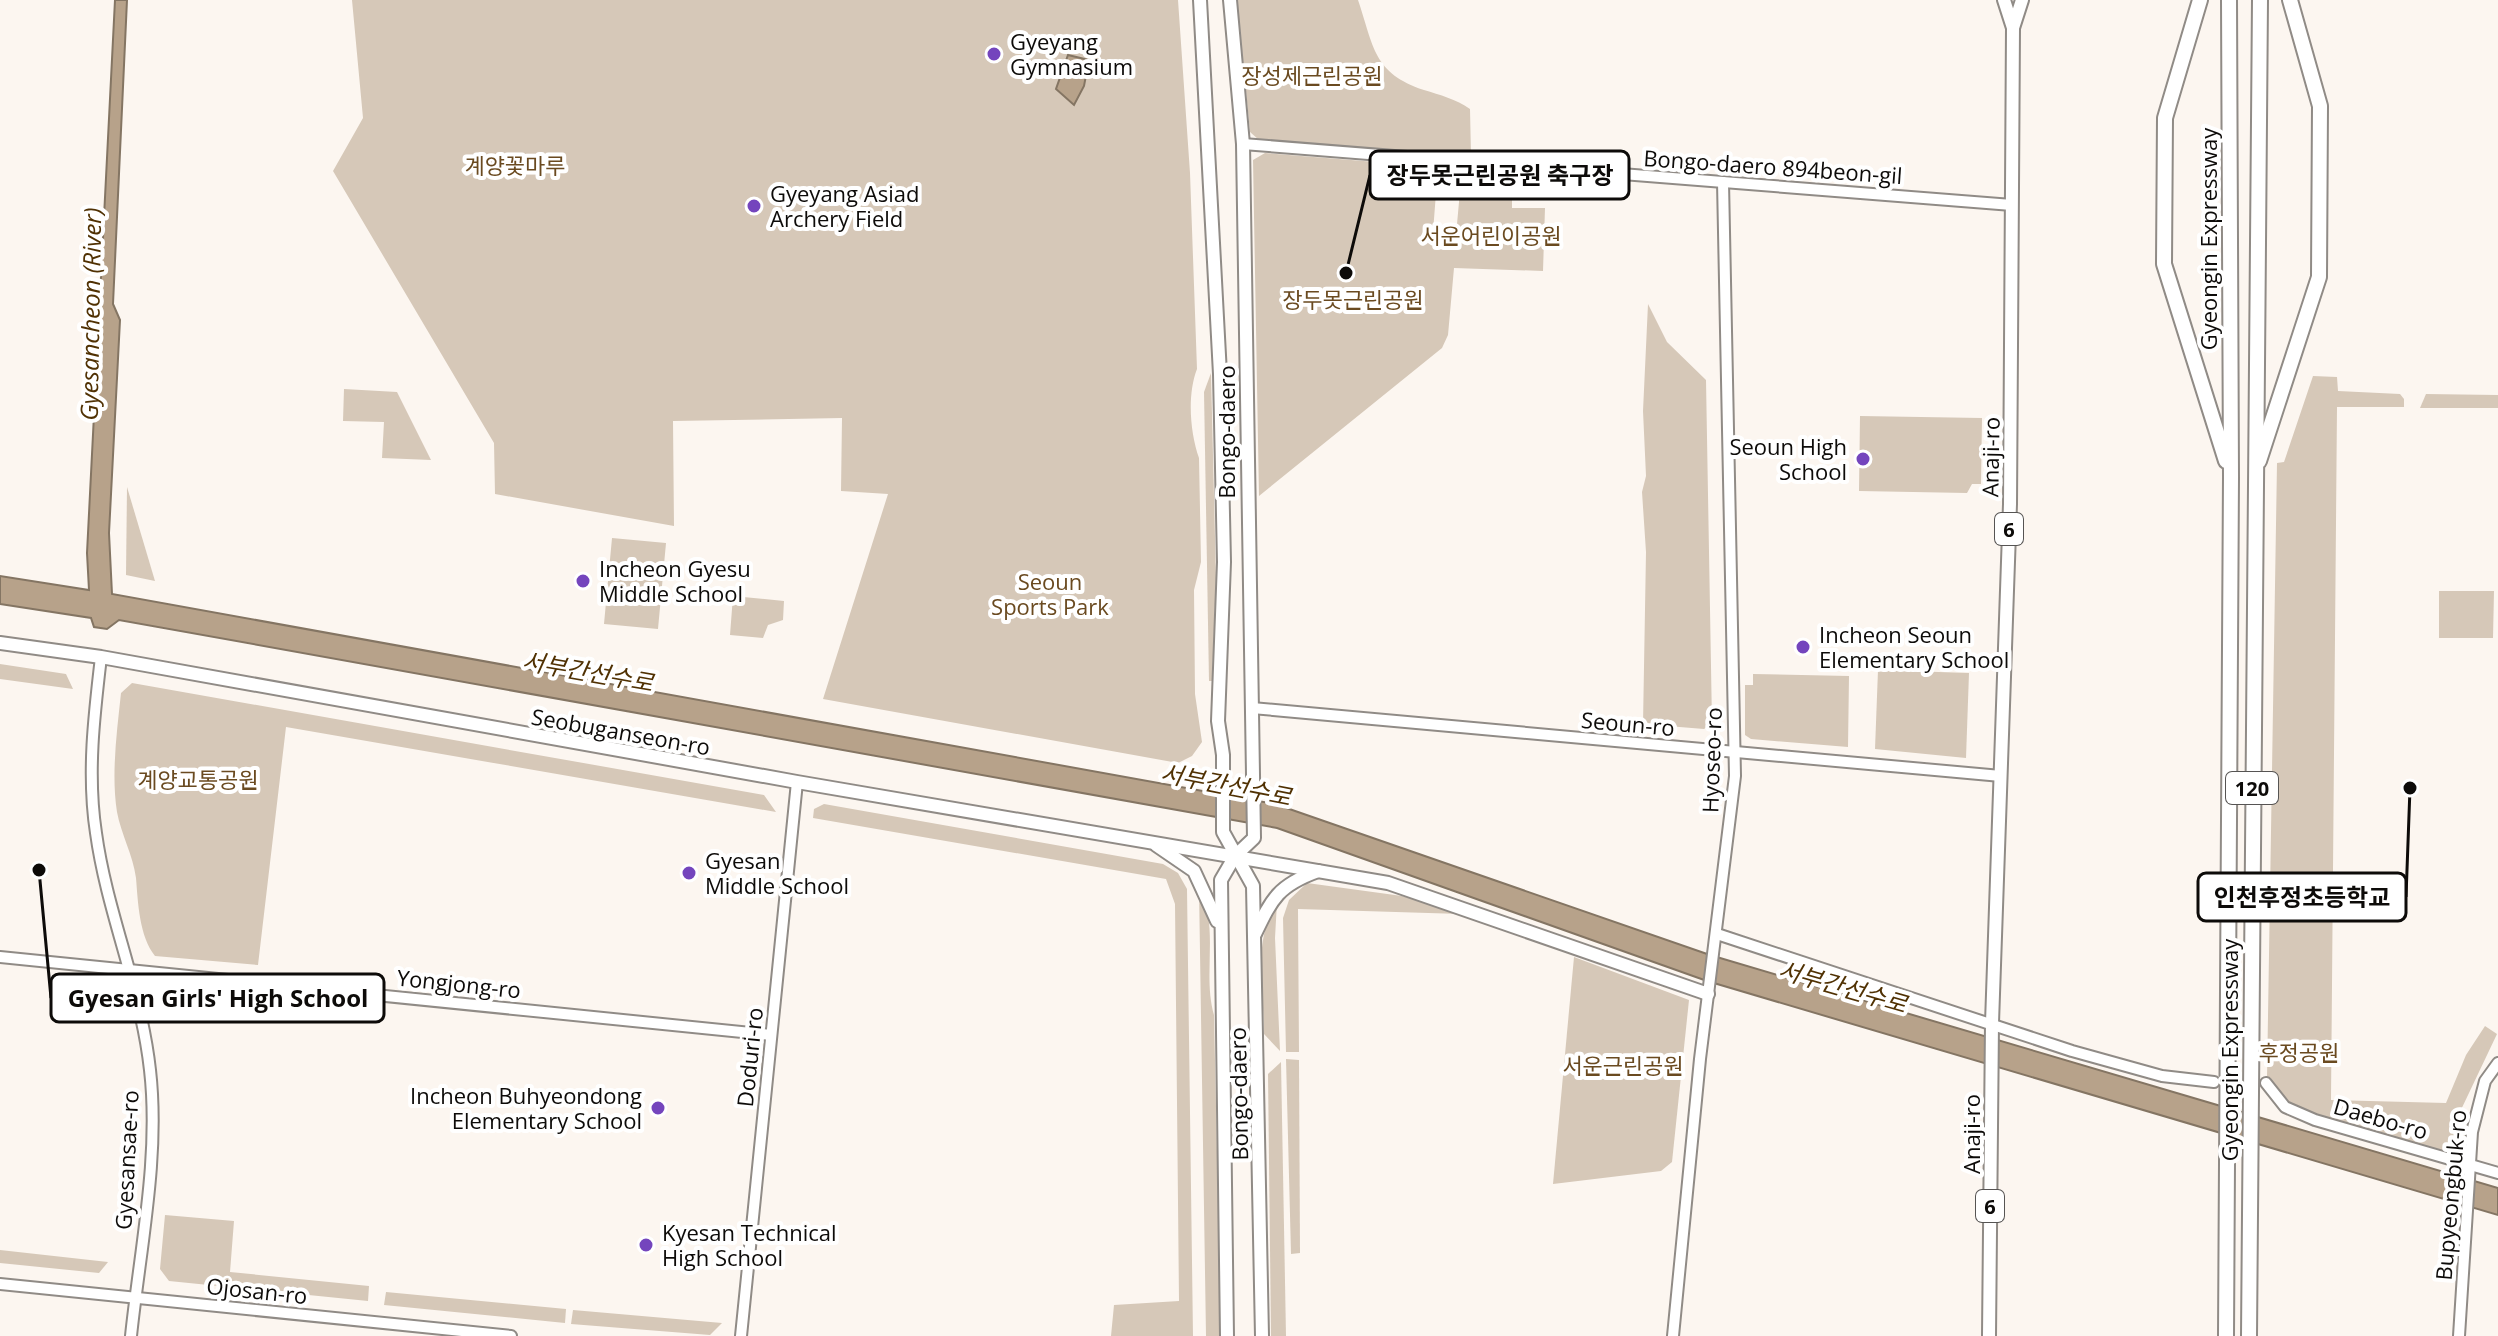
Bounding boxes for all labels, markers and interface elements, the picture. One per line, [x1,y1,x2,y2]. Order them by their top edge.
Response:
place label: Gyeyang Gymnasium [1010,26,1133,81]
marker: Gyeyang Gymnasium [985,45,1003,63]
park label: 장성제근린공원 [1241,60,1383,90]
street label: Gyeongin Expressway [2193,127,2223,350]
street label: Bongo-daero 894beon-gil [1642,142,1904,190]
park label: 계양꽃마루 [464,150,566,180]
callout: 장두못근린공원 축구장 [1370,151,1629,199]
text: 장두못근린공원 축구장 [1386,158,1614,191]
place label: Gyeyang Asiad Archery Field [770,178,919,233]
marker: Gyeyang Asiad Archery Field [745,197,763,215]
water label: Gyesancheon (River) [72,207,108,421]
park label: 서운어린이공원 [1420,220,1562,250]
park label: 장두못근린공원 [1282,284,1424,314]
street label: Bongo-daero [1211,365,1241,499]
street label: Anaji-ro [1974,417,2006,497]
place label: Seoun High School [1729,431,1847,486]
marker: Seoun High School [1854,450,1872,468]
road number: 6 [1995,513,2023,545]
place label: Incheon Gyesu Middle School [599,553,751,608]
park label: Seoun Sports Park [991,566,1109,621]
marker: Incheon Gyesu Middle School [574,572,592,590]
place label: Incheon Seoun Elementary School [1819,619,2009,674]
marker: Incheon Seoun Elementary School [1794,638,1812,656]
water label: 서부간선수로 [520,643,657,699]
street label: Seobuganseon-ro [529,701,713,761]
street label: Seoun-ro [1580,704,1676,742]
street label: Hyoseo-ro [1694,707,1728,813]
water label: 서부간선수로 [1158,755,1295,813]
park label: 계양교통공원 [137,764,259,794]
road number: 120 [2226,772,2278,804]
place label: Gyesan Middle School [705,845,849,900]
marker: Gyesan Middle School [680,864,698,882]
callout: 인천후정초등학교 [2198,873,2406,921]
text: 인천후정초등학교 [2214,880,2390,913]
street label: Gyeongin Expressway [2214,938,2244,1161]
water label: 서부간선수로 [1775,952,1912,1020]
street label: Yongjong-ro [396,962,522,1004]
callout: Gyesan Girls' High School [51,974,384,1022]
text: Gyesan Girls' High School [68,981,368,1014]
street label: Doduri-ro [729,1006,769,1108]
street label: Bongo-daero [1222,1027,1254,1161]
park label: 후정공원 [2259,1037,2339,1067]
park label: 서운근린공원 [1562,1050,1684,1080]
place label: Incheon Buhyeondong Elementary School [410,1080,642,1135]
street label: Gyesansae-ro [107,1089,145,1231]
street label: Daebo-ro [2330,1090,2432,1146]
street label: Anaji-ro [1956,1094,1986,1174]
marker: Incheon Buhyeondong Elementary School [649,1099,667,1117]
street label: Bupyeongbuk-ro [2428,1109,2472,1281]
road number: 6 [1976,1190,2004,1222]
place label: Kyesan Technical High School [662,1217,837,1272]
marker: Kyesan Technical High School [637,1236,655,1254]
street label: Ojosan-ro [205,1270,309,1310]

